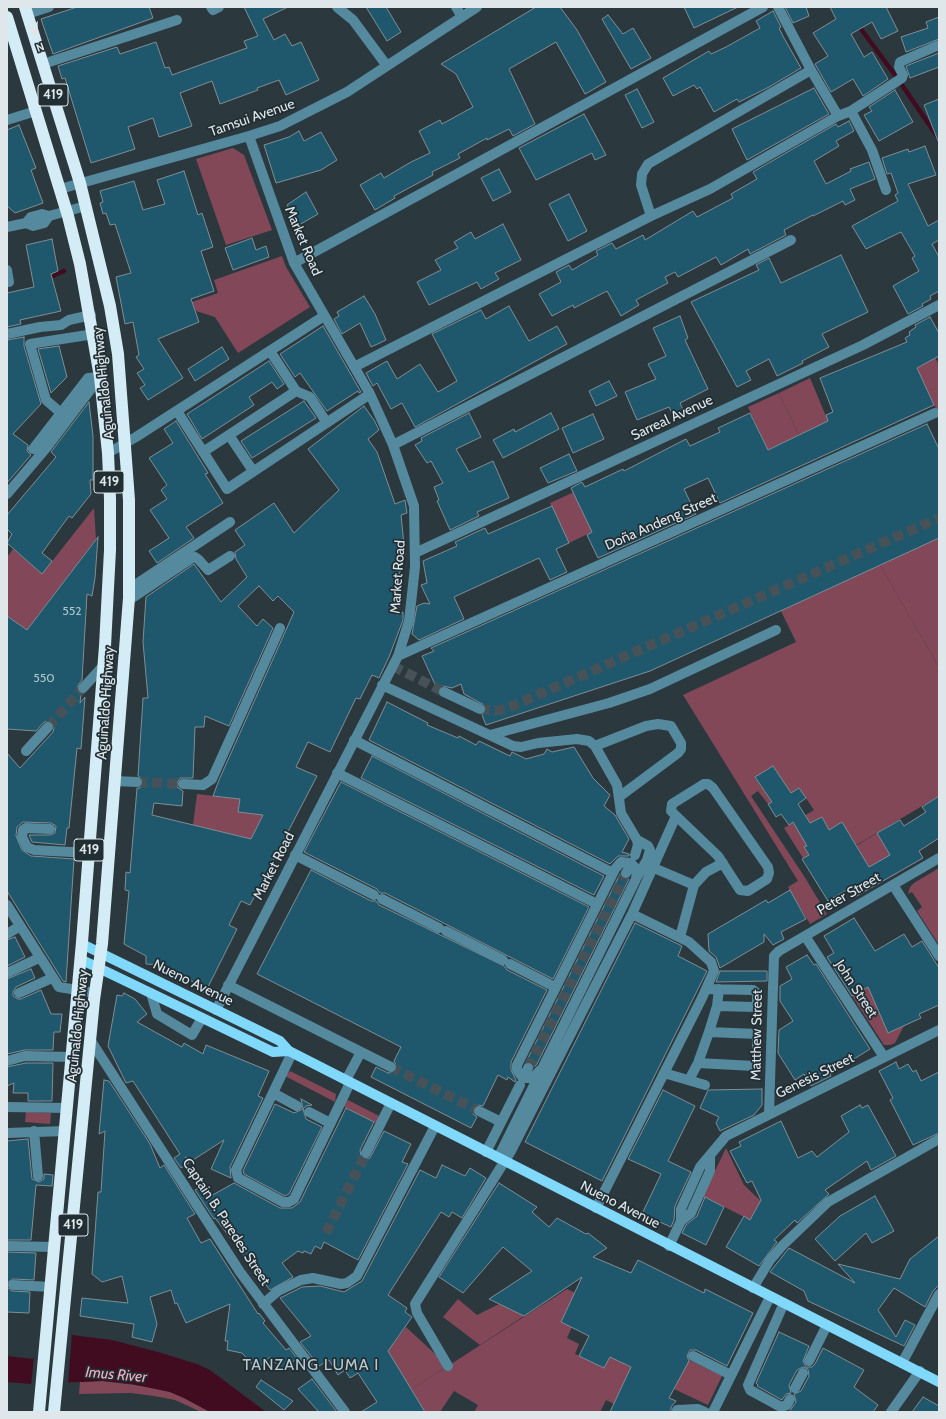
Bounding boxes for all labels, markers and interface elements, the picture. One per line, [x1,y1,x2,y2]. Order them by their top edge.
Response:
north arrow [16,16,56,56]
text: N [34,39,46,55]
road number: 419 [38,84,68,106]
street label: Tamsui Avenue [207,96,297,140]
street label: Market Road [281,204,325,278]
street label: Aguinaldo Highway [90,326,118,440]
street label: Sarreal Avenue [628,392,716,444]
road number: 419 [94,471,124,493]
street label: Doña Andeng Street [602,490,720,554]
street label: Market Road [387,540,409,614]
house number: 552 [62,604,82,618]
street label: Aguinaldo Highway [94,646,118,760]
house number: 550 [33,671,55,685]
street label: Market Road [250,829,298,903]
road number: 419 [74,839,104,861]
street label: Peter Street [814,869,884,919]
street label: Nueno Avenue [150,956,236,1010]
street label: John Street [831,957,881,1021]
street label: Aguinaldo Highway [64,969,92,1083]
street label: Matthew Street [748,989,766,1081]
street label: Genesis Street [773,1050,857,1102]
street label: Captain B. Paredes Street [178,1155,274,1289]
street label: Nueno Avenue [577,1178,663,1232]
road number: 419 [58,1214,88,1236]
district label: TANZANG LUMA I [243,1355,379,1375]
water label: Imus River [85,1363,147,1387]

